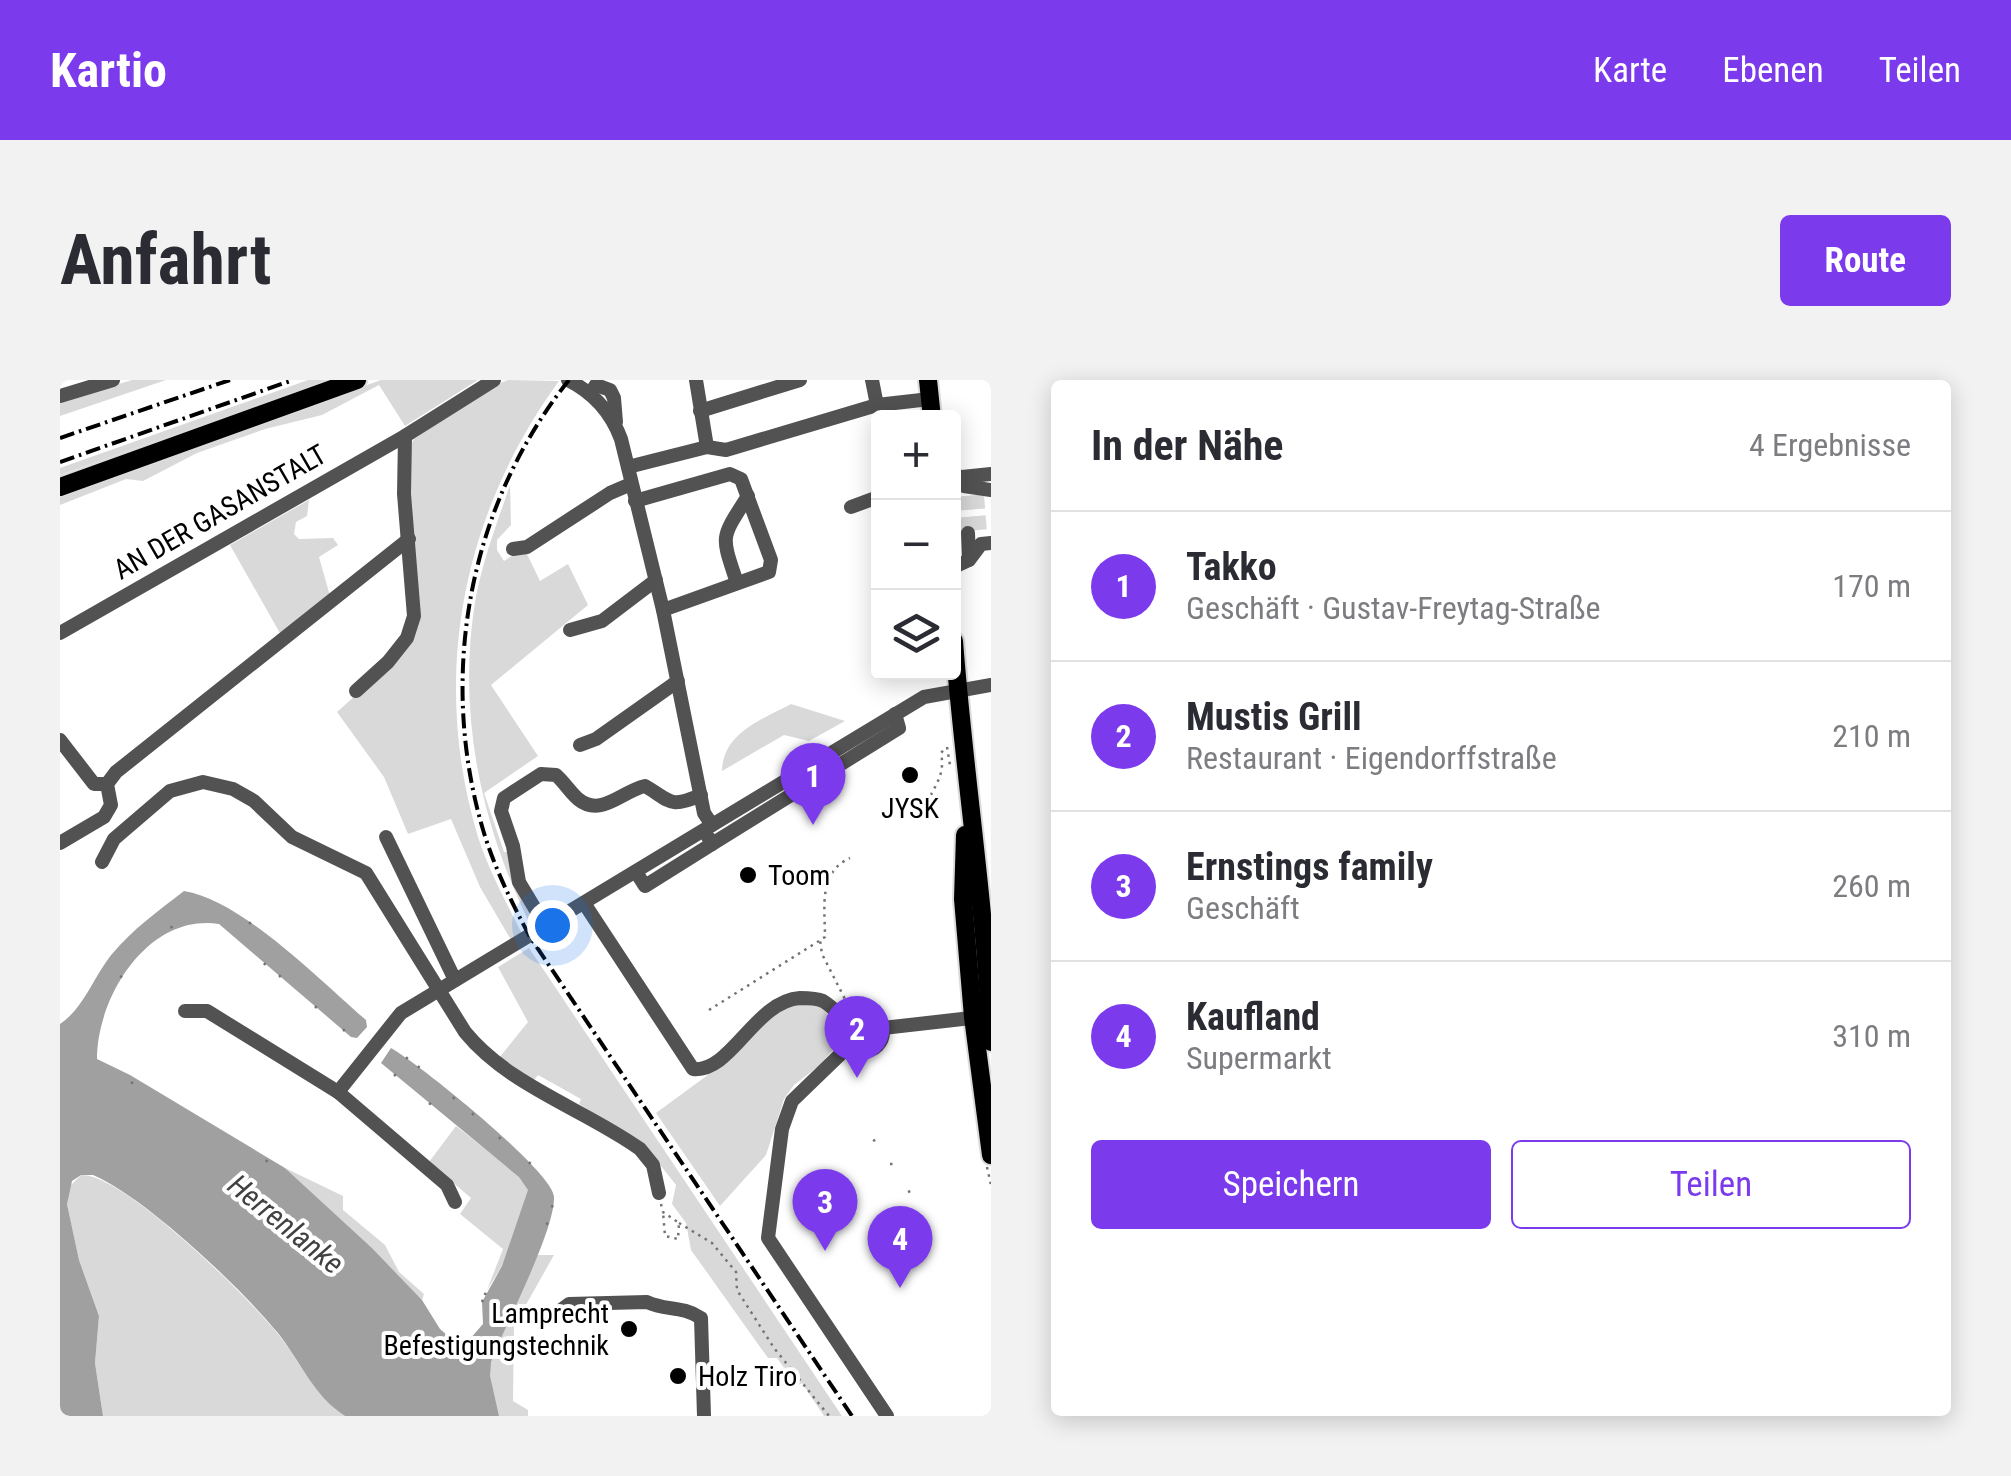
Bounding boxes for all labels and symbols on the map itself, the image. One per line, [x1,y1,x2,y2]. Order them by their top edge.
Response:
street label: AN DER GASANSTALT [108,438,332,586]
pin: 1 [780,742,846,825]
marker: JYSK [899,764,921,786]
place label: JYSK [881,792,940,825]
place label: Toom [768,859,830,892]
marker: Toom [737,864,759,886]
your location [527,900,578,951]
pin: 2 [824,996,890,1078]
water label: Herrenlanke [221,1167,351,1281]
pin: 3 [792,1168,858,1251]
pin: 4 [868,1206,932,1288]
place label: Lamprecht Befestigungstechnik [383,1297,609,1362]
marker: Lamprecht Befestigungstechnik [618,1318,640,1340]
place label: Holz Tiro [698,1360,797,1393]
marker: Holz Tiro [667,1365,689,1387]

